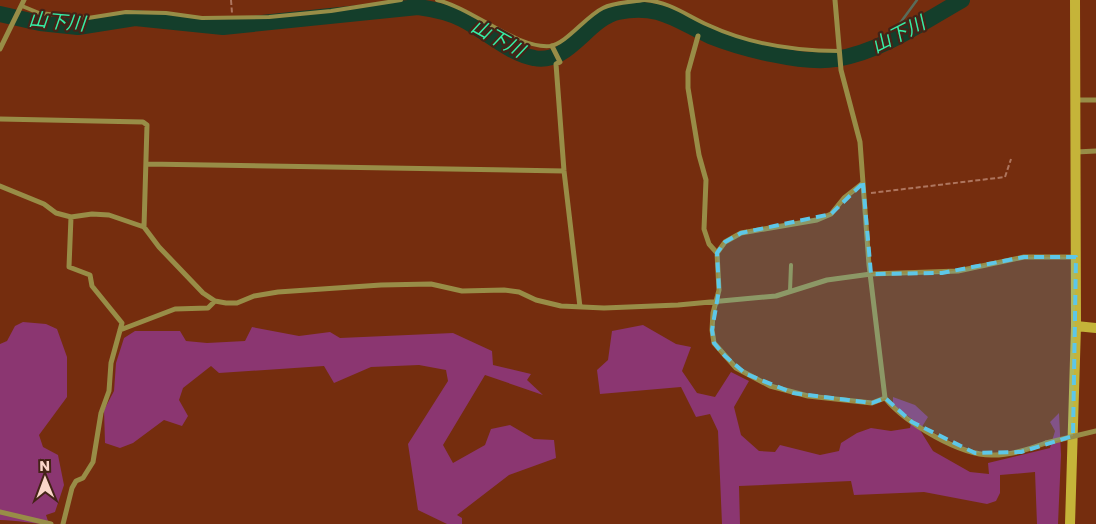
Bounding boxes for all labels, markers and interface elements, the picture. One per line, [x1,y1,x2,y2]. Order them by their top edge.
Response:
water label: 山下川 [27,6,89,38]
water label: 山下川 [867,9,932,59]
water label: 山下川 [466,13,531,65]
north arrow [20,454,70,504]
text: N [39,456,50,476]

